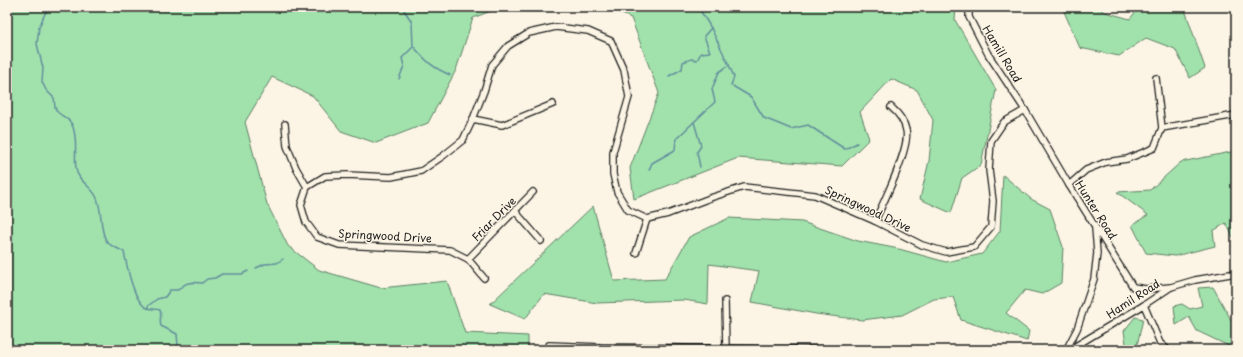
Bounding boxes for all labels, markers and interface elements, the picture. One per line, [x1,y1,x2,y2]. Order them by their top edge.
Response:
street label: Hamill Road [979,22,1026,86]
street label: Hunter Road [1071,177,1122,243]
street label: Springwood Drive [822,181,914,236]
street label: Friar Drive [468,192,520,245]
street label: Springwood Drive [338,225,432,246]
street label: Hamil Road [1103,275,1163,322]

